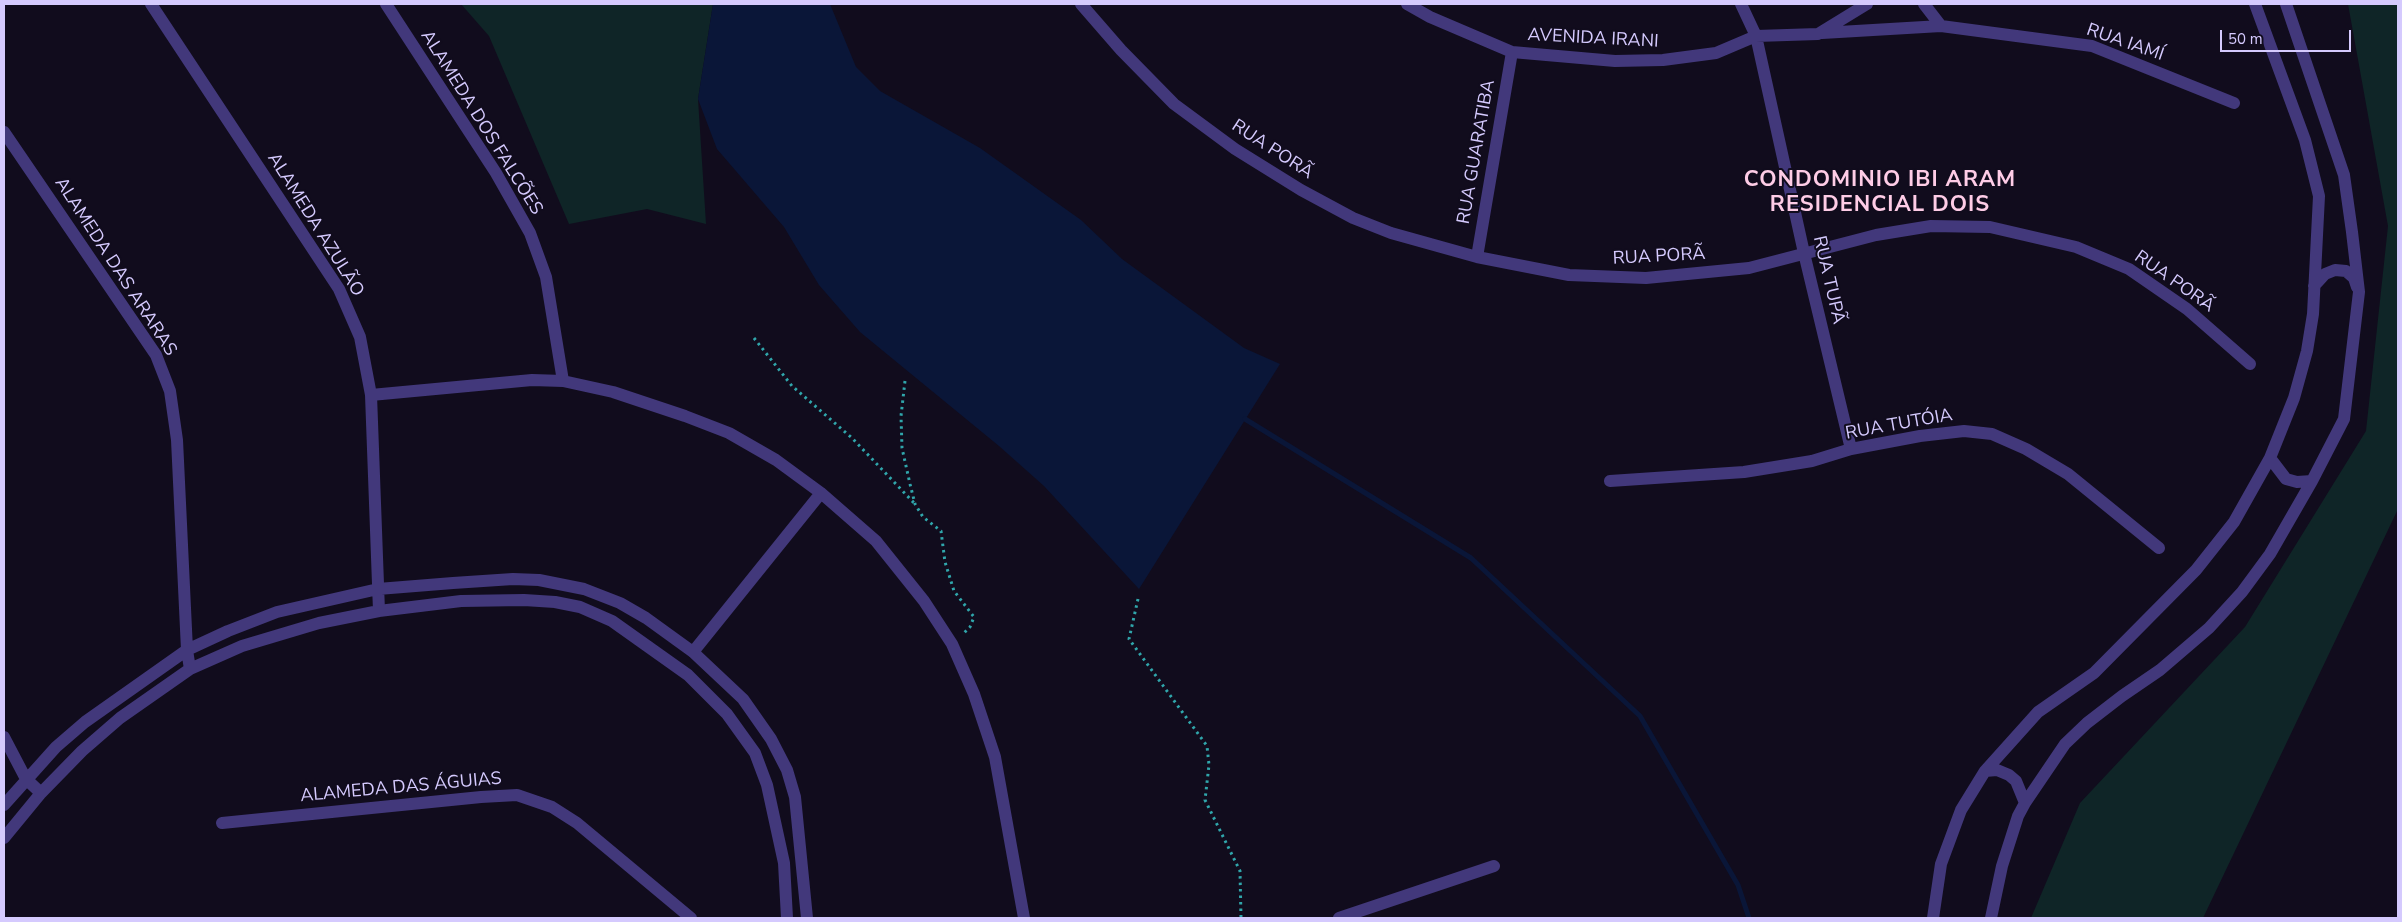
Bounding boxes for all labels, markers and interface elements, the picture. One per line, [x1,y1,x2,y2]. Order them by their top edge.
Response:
street label: RUA IAMÍ [2083,20,2167,66]
scale bar [2222,20,2353,52]
street label: AVENIDA IRANI [1527,25,1659,53]
street label: ALAMEDA DOS FALCÕES [415,27,547,219]
text: 50 m [2228,29,2263,49]
street label: RUA GUARATIBA [1454,78,1500,226]
street label: RUA PORÃ [1227,116,1317,184]
street label: ALAMEDA AZULÃO [262,149,368,301]
district label: CONDOMINIO IBI ARAM RESIDENCIAL DOIS [1741,168,2019,220]
street label: ALAMEDA DAS ARARAS [49,174,181,360]
street label: RUA TUPÃ [1807,234,1849,326]
street label: RUA PORÃ [1612,244,1706,270]
street label: RUA PORÃ [2130,247,2218,317]
street label: RUA TUTÓIA [1844,405,1954,445]
street label: ALAMEDA DAS ÁGUIAS [299,768,503,808]

